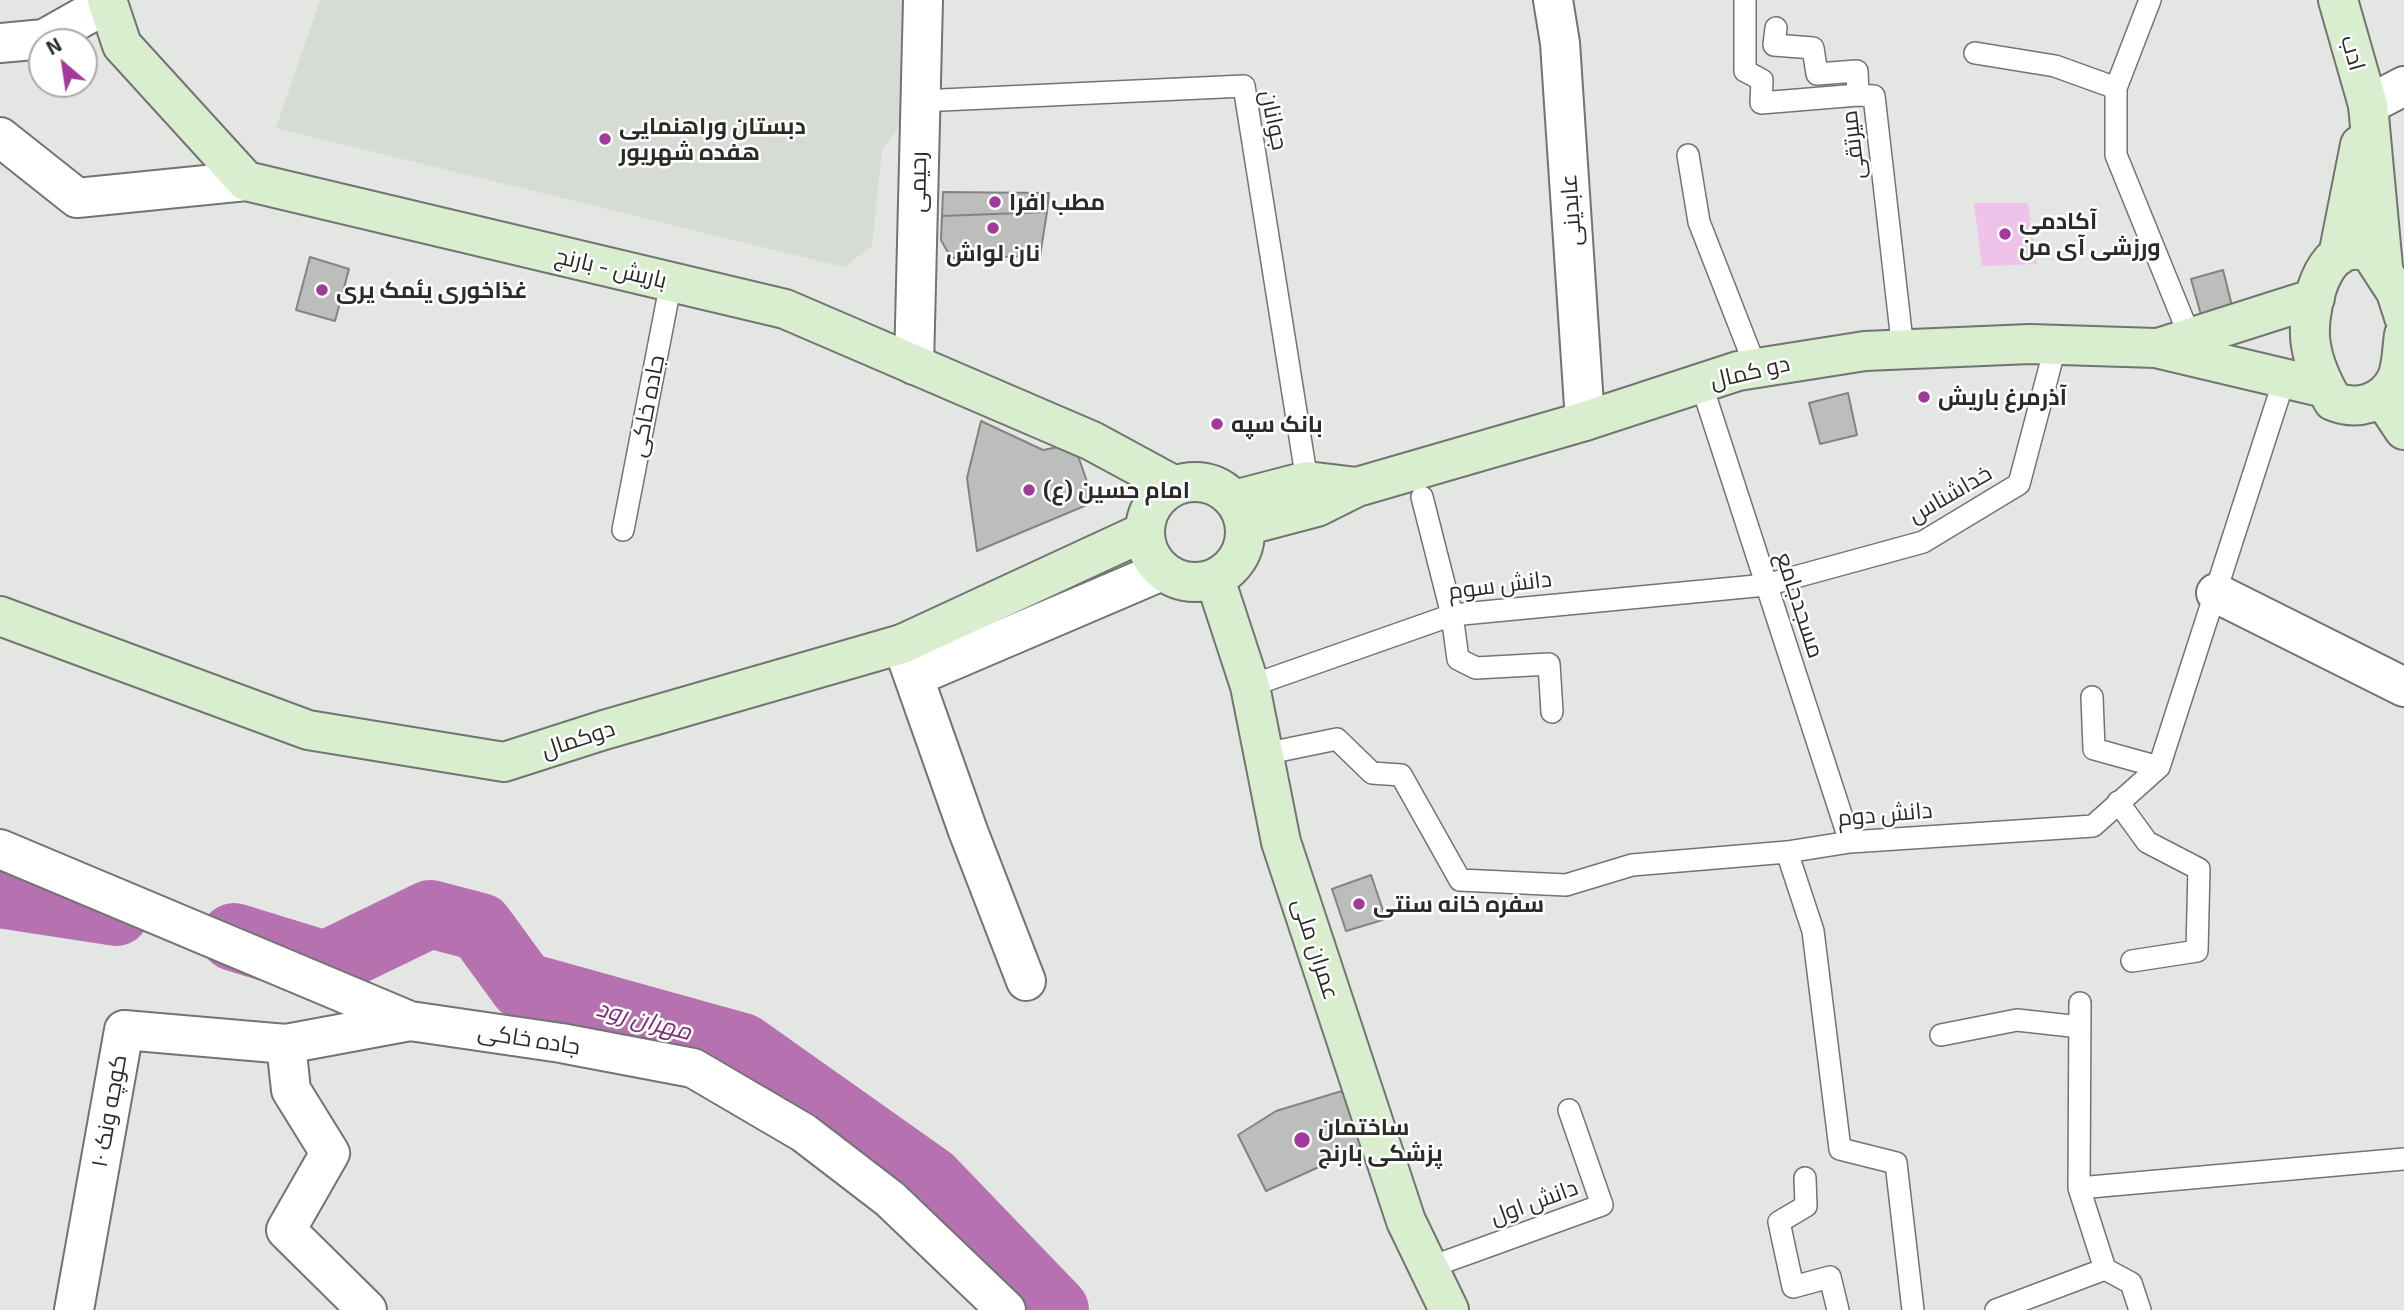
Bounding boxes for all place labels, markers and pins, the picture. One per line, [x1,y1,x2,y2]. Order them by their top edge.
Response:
place label: دبستان وراهنمایی هفده شهریور [619,112,806,166]
marker: دبستان وراهنمایی هفده شهریور [597,131,613,147]
place label: مطب افرا [1009,188,1105,216]
marker: مطب افرا [987,194,1003,210]
place label: آکادمی ورزشی آی من [2019,207,2161,261]
marker: نان لواش [985,220,1001,236]
marker: آکادمی ورزشی آی من [1997,226,2013,242]
place label: نان لواش [946,239,1040,267]
place label: غذاخوری یئمک یری [336,276,528,304]
marker: غذاخوری یئمک یری [314,282,330,298]
place label: آذرمرغ باریش [1938,383,2067,411]
marker: آذرمرغ باریش [1916,389,1932,405]
place label: بانک سپه [1231,410,1323,438]
marker: بانک سپه [1209,416,1225,432]
place label: امام حسین (ع) [1043,476,1190,504]
marker: امام حسین (ع) [1021,482,1037,498]
place label: سفره خانه سنتی [1373,890,1544,918]
marker: سفره خانه سنتی [1351,896,1367,912]
place label: ساختمان پزشکی بارنج [1318,1113,1443,1167]
marker: ساختمان پزشکی بارنج [1292,1130,1312,1150]

